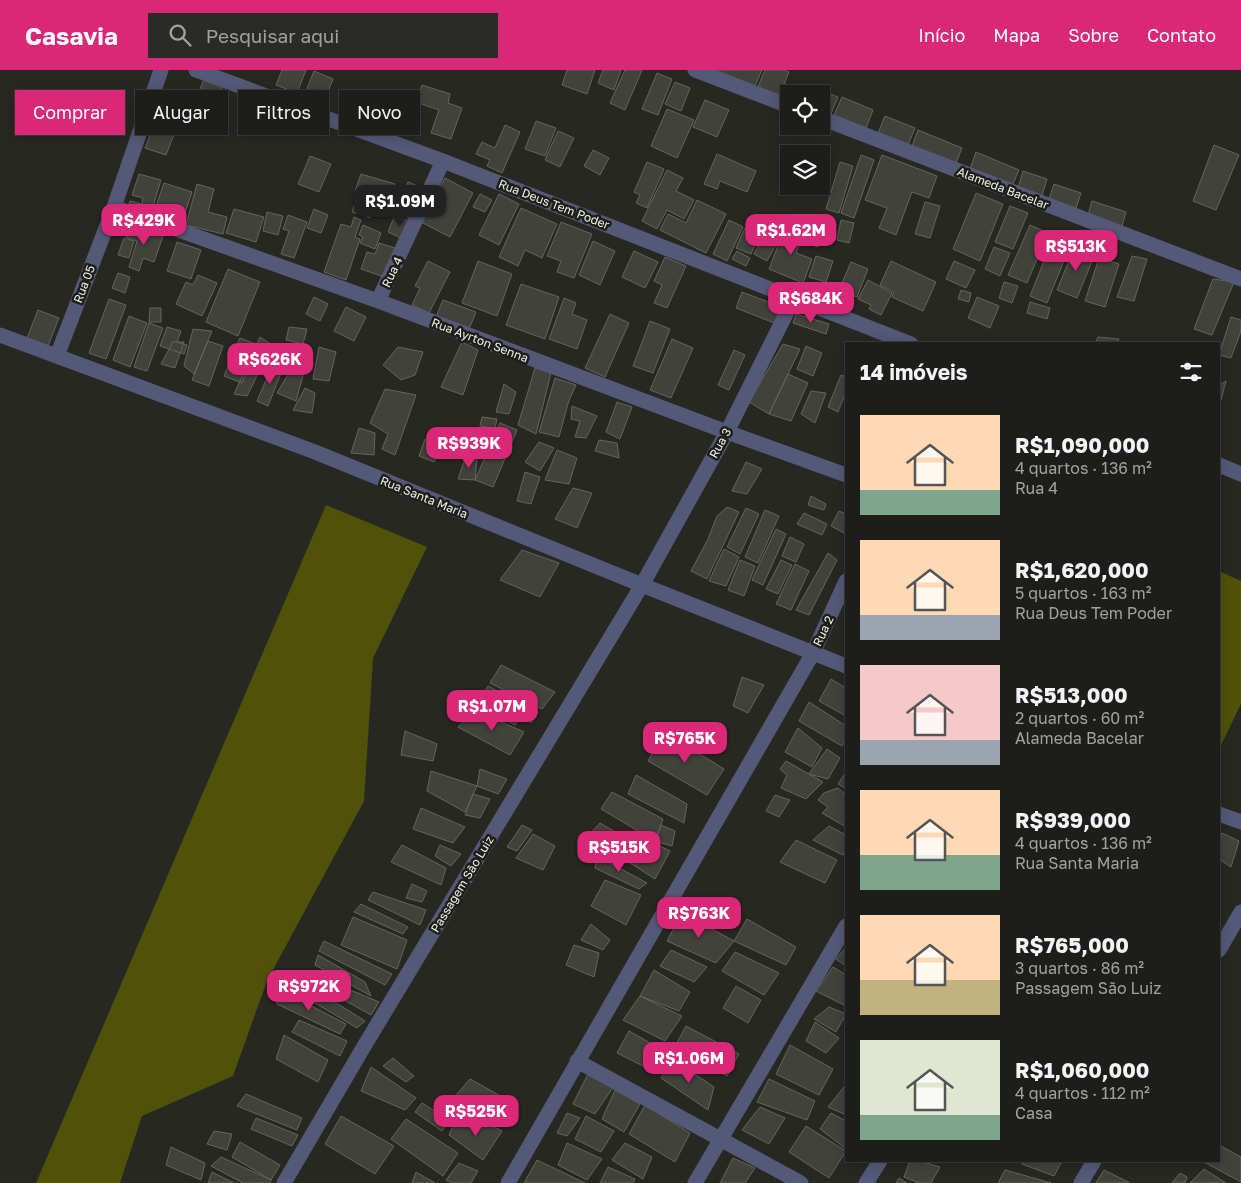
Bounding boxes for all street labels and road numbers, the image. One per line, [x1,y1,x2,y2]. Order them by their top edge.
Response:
street label: Alameda Bacelar [955,164,1051,212]
street label: Rua Deus Tem Poder [496,176,612,232]
street label: Rua 4 [378,254,406,290]
street label: Rua 05 [70,263,98,305]
street label: Rua Ayrton Senna [429,315,531,365]
street label: Rua 3 [706,425,734,461]
street label: Rua Santa Maria [378,473,470,521]
street label: Rua 2 [809,613,837,649]
street label: Passagem São Luiz [427,833,497,935]

